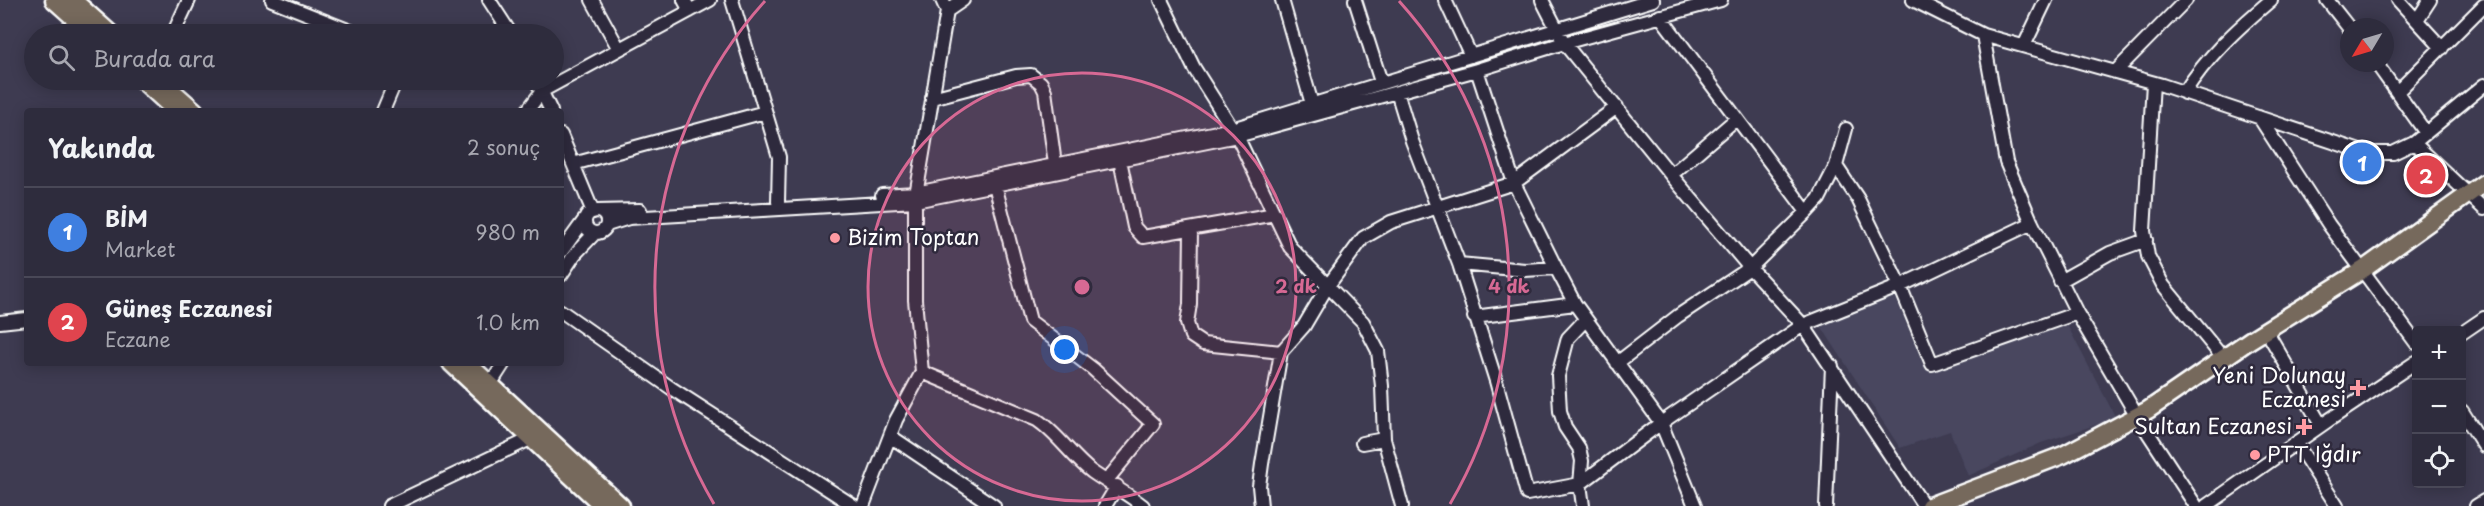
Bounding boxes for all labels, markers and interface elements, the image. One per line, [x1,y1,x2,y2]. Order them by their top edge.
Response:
north arrow [2340,18,2394,72]
search box [24,24,564,90]
icon: search [45,41,78,74]
text: Burada ara [93,41,215,74]
text: Yakında [48,128,155,167]
text: 2 sonuç [467,132,540,162]
pin: 1 [2342,140,2382,184]
pin: 2 [2406,152,2446,198]
text: BİM [105,201,148,234]
text: 1 [63,217,72,247]
text: 980 m [476,217,540,247]
place label: Bizim Toptan [847,220,979,252]
marker: Bizim Toptan [828,231,842,245]
text: Market [105,234,175,264]
text: 2 dk [1275,272,1317,299]
text: 4 dk [1488,272,1530,299]
centre of rings [1072,277,1092,297]
text: Güneş Eczanesi [105,291,273,324]
text: 2 [60,307,75,337]
text: 1.0 km [476,307,540,337]
text: Eczane [105,324,171,354]
map controls [2412,326,2466,488]
button: + [2412,326,2466,380]
your location [1050,335,1079,364]
place label: Yeni Dolunay Eczanesi [2212,358,2346,414]
button: − [2412,380,2466,434]
marker: Yeni Dolunay Eczanesi [2351,381,2365,395]
place label: Sultan Eczanesi [2134,409,2292,441]
marker: Sultan Eczanesi [2297,420,2311,434]
button: locate [2412,434,2466,488]
place label: PTT Iğdır [2267,437,2361,469]
marker: PTT Iğdır [2248,448,2262,462]

